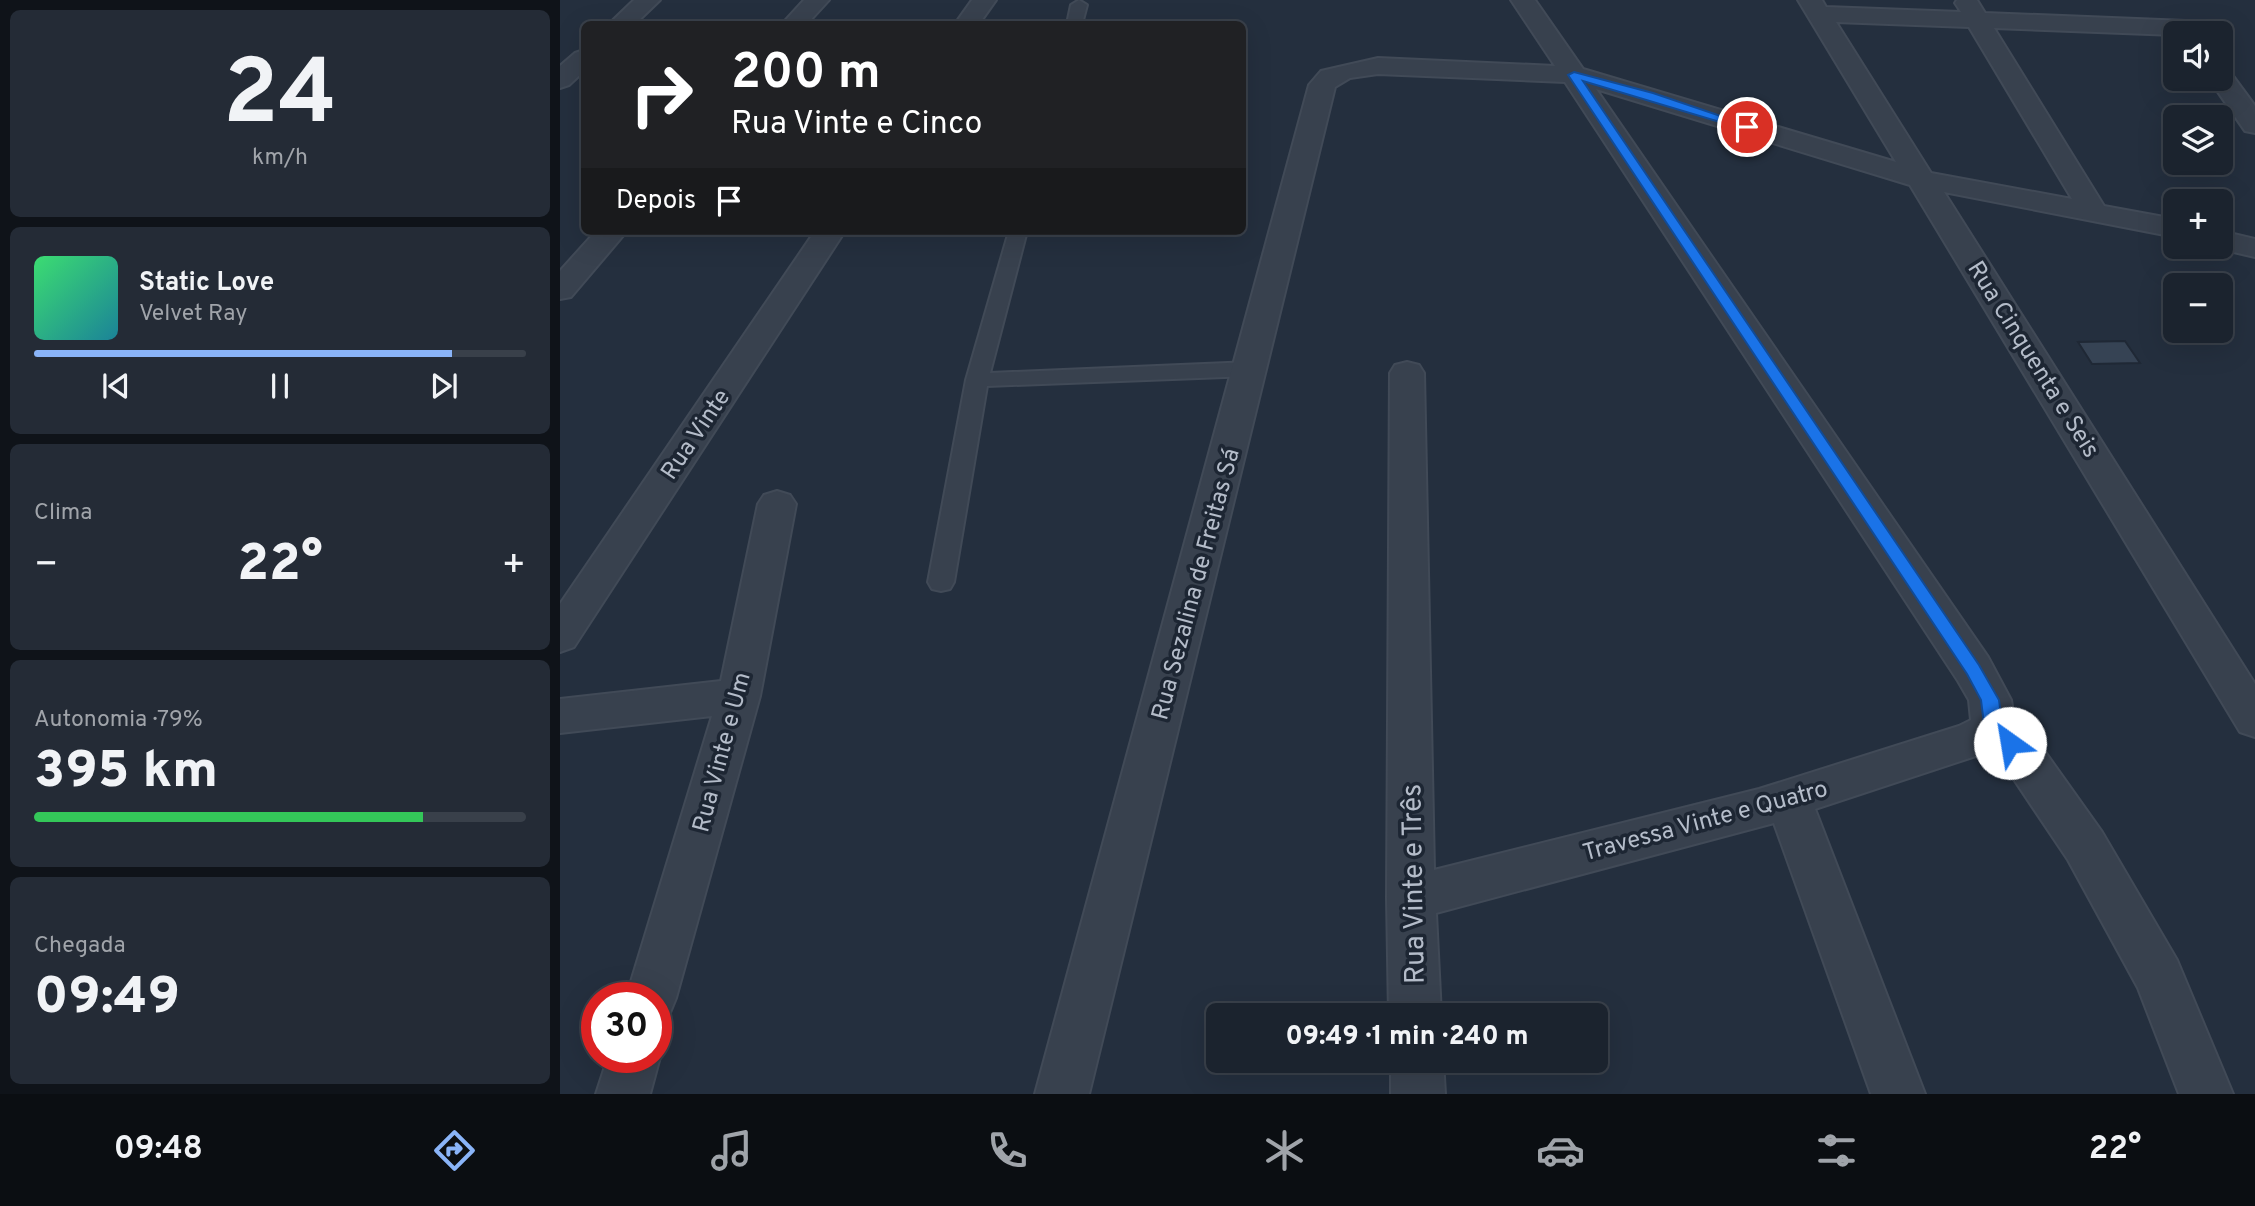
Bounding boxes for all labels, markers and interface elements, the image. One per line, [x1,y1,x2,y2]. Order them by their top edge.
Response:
map controls [2163,21,2233,343]
button: sound [2163,21,2233,91]
text: 24 [223,41,337,156]
text: 200 m [731,44,881,106]
icon: right [616,49,707,140]
pin [1717,97,1777,157]
text: Rua Vinte e Cinco [731,105,982,145]
button: layers [2163,105,2233,175]
icon: arrive [1728,108,1766,146]
text: km/h [252,144,308,173]
icon: arrive [710,182,748,220]
text: Depois [616,185,696,218]
button: + [2163,189,2233,259]
street label: Rua Cinquenta e Seis [1960,256,2105,464]
text: Static Love [139,267,274,300]
button: − [2163,273,2233,343]
text: Velvet Ray [139,300,247,329]
icon: previous [97,367,135,405]
icon: pause [261,367,299,405]
icon: next [425,367,463,405]
street label: Rua Vinte [655,384,738,486]
street label: Rua Sezalina de Freitas Sá [1146,445,1248,724]
text: Clima [34,499,92,528]
text: 22° [237,533,323,599]
text: − [34,542,59,591]
text: + [501,542,526,591]
street label: Rua Vinte e Um [687,669,759,836]
text: Autonomia · 79% [34,706,203,735]
position arrow [1973,706,2047,780]
text: 395 km [34,740,218,806]
street label: Travessa Vinte e Quatro [1580,775,1831,869]
street label: Rua Vinte e Três [1395,783,1435,984]
text: Chegada [34,932,126,961]
text: 09:49 [34,966,180,1032]
speed limit sign: 30 [581,982,672,1073]
text: 09:49 · 1 min · 240 m [1286,1021,1528,1054]
icon: directions [430,1126,479,1175]
icon: music [707,1126,756,1175]
icon: phone [983,1126,1032,1175]
icon: climate [1260,1126,1309,1175]
icon: car [1536,1126,1585,1175]
icon: filters [1812,1126,1861,1175]
text: 09:48 [114,1130,203,1170]
text: 22° [2089,1130,2141,1170]

